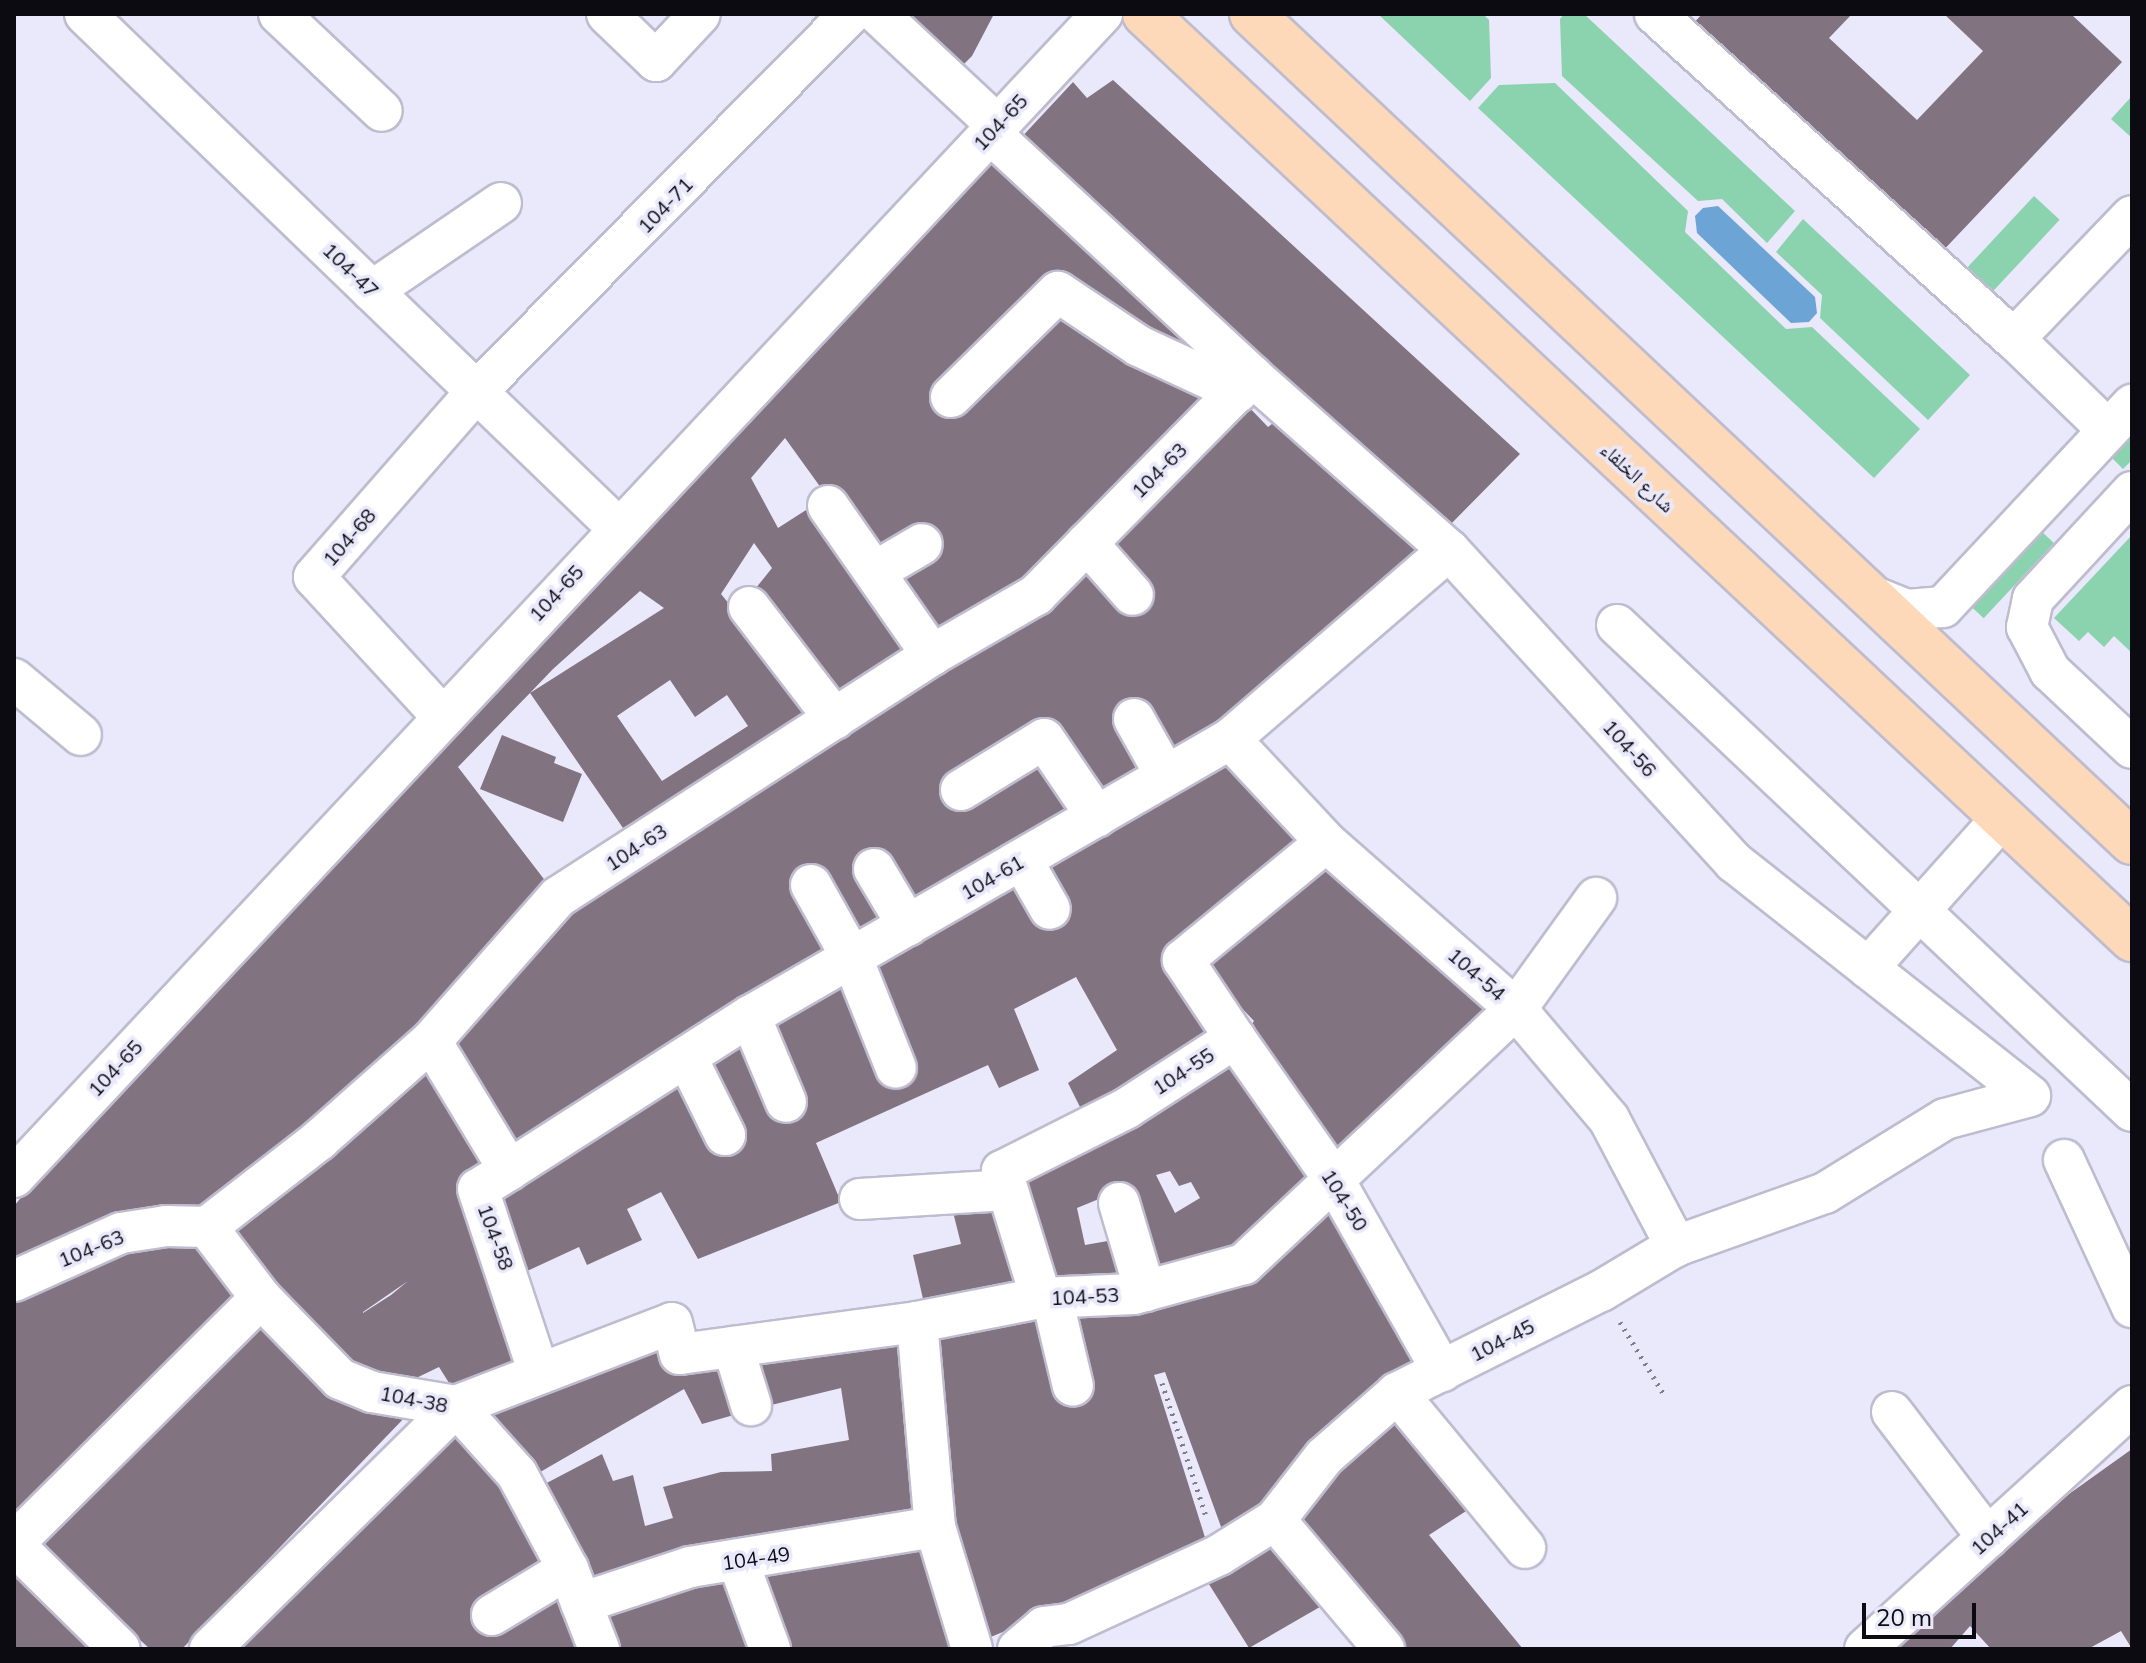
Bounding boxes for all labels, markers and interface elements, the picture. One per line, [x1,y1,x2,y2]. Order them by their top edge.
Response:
street label: 104-65 [968,89,1032,155]
street label: 104-71 [633,172,697,238]
street label: 104-47 [318,238,384,302]
street label: 104-63 [1126,437,1192,503]
street label: شارع الخلفاء [1596,437,1680,517]
street label: 104-68 [317,503,381,571]
street label: 104-65 [524,560,588,626]
street label: 104-56 [1598,714,1662,782]
street label: 104-63 [601,818,671,876]
street label: 104-61 [956,849,1028,905]
street label: 104-54 [1443,942,1511,1006]
street label: 104-65 [83,1035,147,1101]
street label: 104-55 [1148,1042,1218,1100]
street label: 104-50 [1317,1165,1373,1235]
street label: 104-58 [473,1201,519,1273]
street label: 104-63 [55,1224,127,1272]
street label: 104-53 [1050,1282,1120,1310]
street label: 104-45 [1466,1314,1538,1366]
street label: 104-38 [378,1381,450,1417]
street label: 104-41 [1965,1496,2033,1560]
street label: 104-49 [720,1541,792,1575]
scale bar [1866,1587,1980,1637]
text: 20 m [1876,1602,1932,1632]

